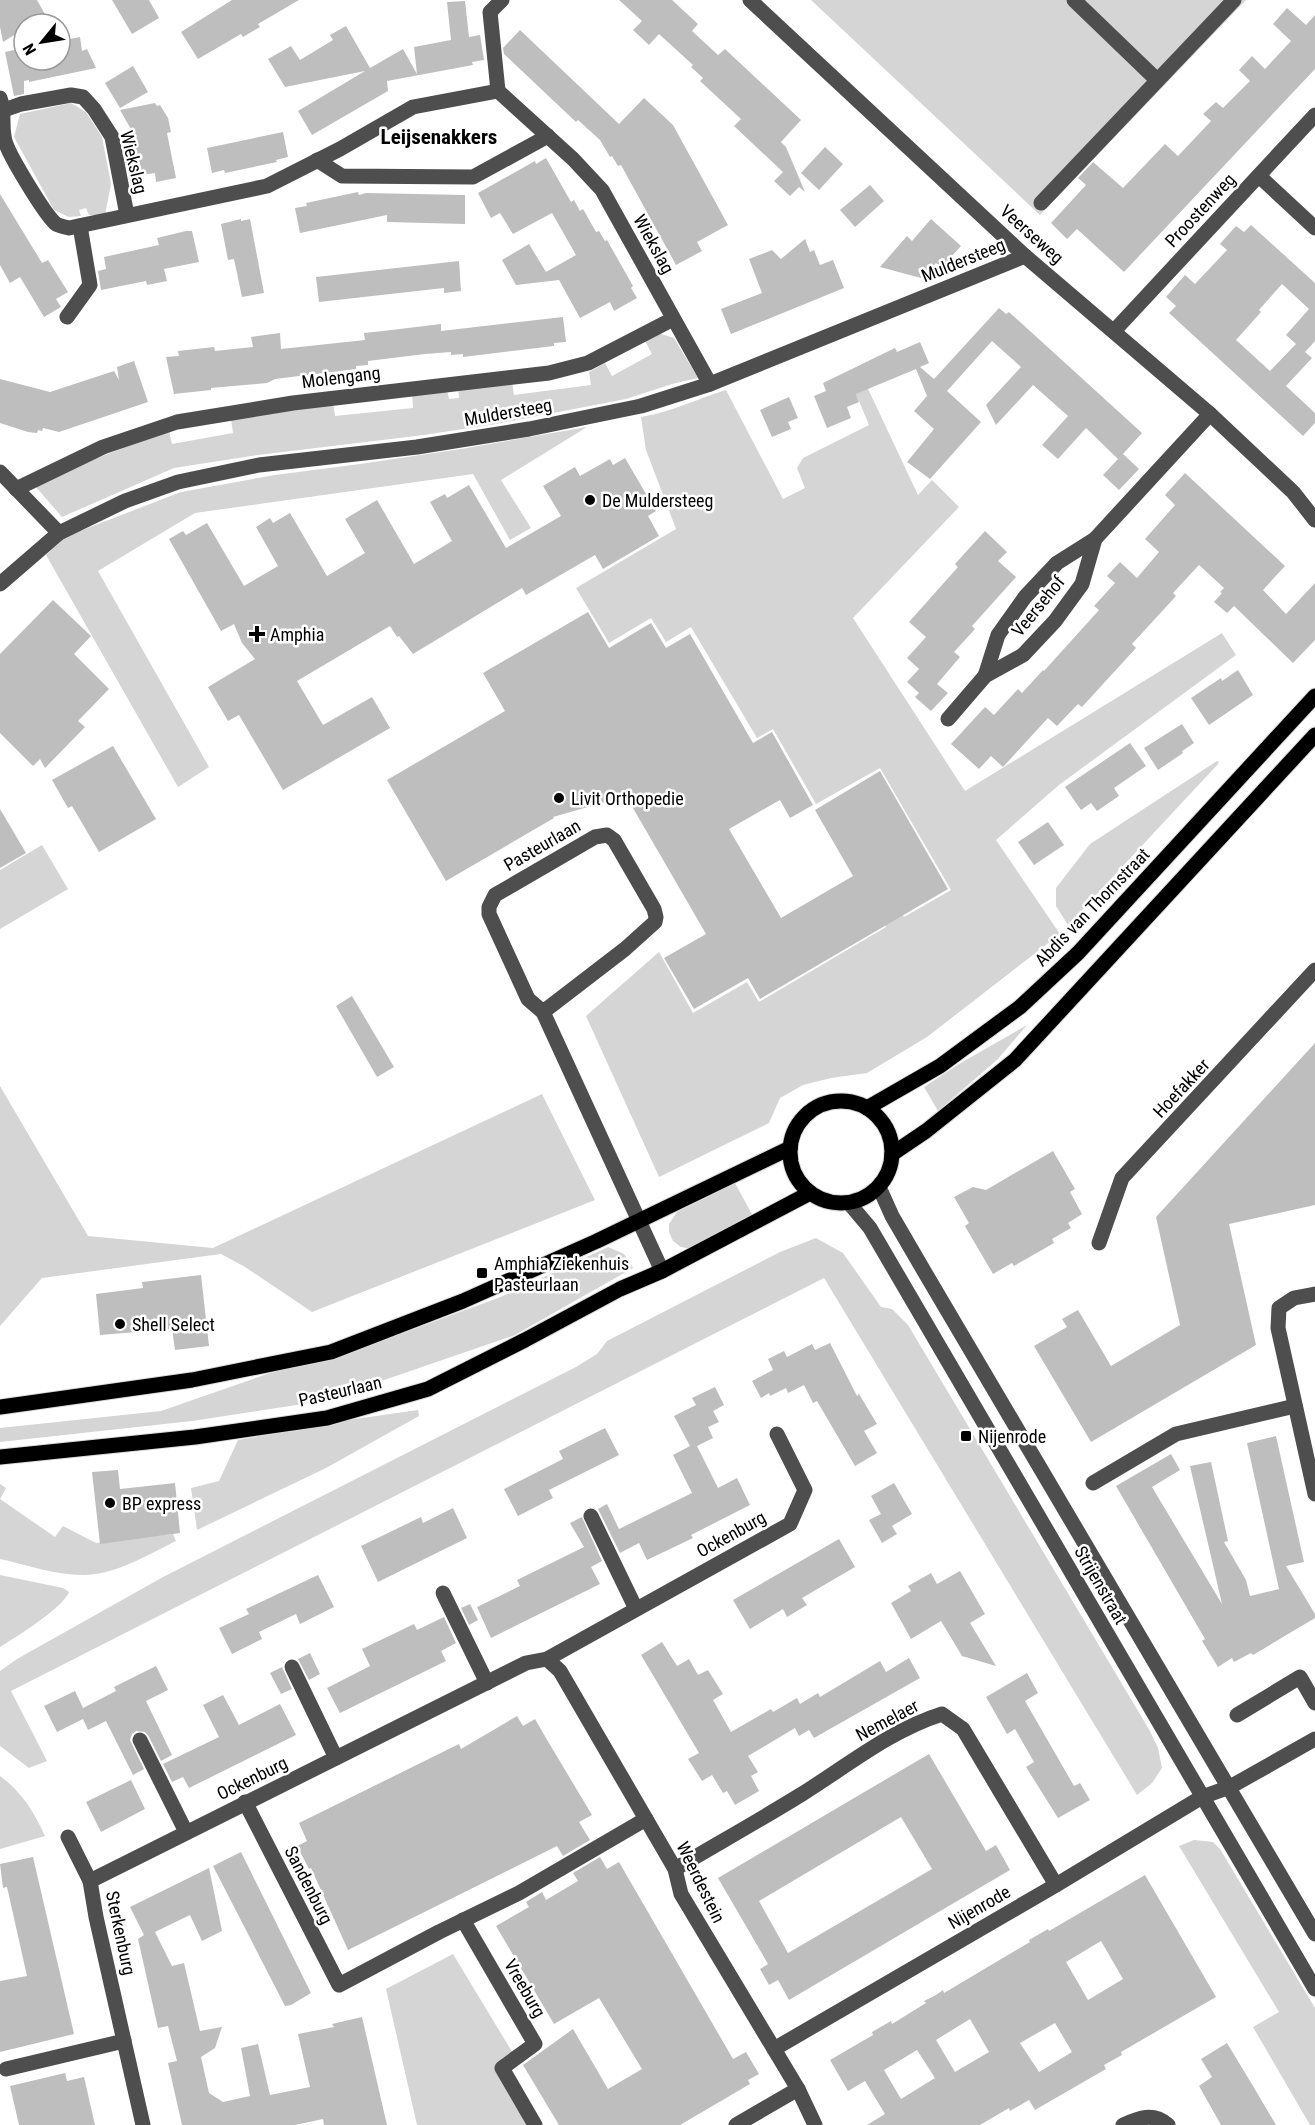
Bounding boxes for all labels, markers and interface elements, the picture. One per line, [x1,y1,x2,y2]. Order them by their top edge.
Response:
north arrow [12,12,72,72]
text: N [19,40,40,58]
district label: Leijsenakkers [381,125,497,149]
street label: Wiekslag [116,128,152,196]
street label: Proostenweg [1161,169,1239,251]
street label: Veerseweg [996,200,1068,268]
street label: Wiekslag [629,211,679,277]
street label: Muldersteeg [918,234,1008,286]
street label: Molengang [301,362,381,392]
street label: Muldersteeg [463,394,553,430]
place label: De Muldersteeg [602,490,713,511]
marker: De Muldersteeg [583,493,597,507]
street label: Veersehof [1007,571,1069,641]
place label: Amphia [270,624,324,645]
marker: Amphia [248,625,266,643]
place label: Livit Orthopedie [571,788,684,809]
marker: Livit Orthopedie [552,791,566,805]
street label: Pasteurlaan [500,815,584,875]
street label: Abdis van Thornstraat [1030,844,1154,970]
street label: Hoefakker [1148,1054,1214,1122]
place label: Amphia Ziekenhuis Pasteurlaan [494,1253,629,1295]
marker: Amphia Ziekenhuis Pasteurlaan [475,1266,489,1280]
place label: Shell Select [132,1314,215,1335]
marker: Shell Select [113,1317,127,1331]
street label: Pasteurlaan [296,1371,384,1411]
place label: Nijenrode [978,1426,1046,1447]
marker: Nijenrode [959,1429,973,1443]
place label: BP express [122,1493,201,1514]
marker: BP express [103,1496,117,1510]
street label: Ockenburg [693,1506,769,1562]
street label: Strijenstraat [1070,1542,1132,1628]
street label: Nemelaer [852,1694,923,1745]
street label: Ockenburg [213,1752,291,1804]
street label: Weerdestein [672,1838,730,1926]
street label: Sandenburg [280,1843,338,1927]
street label: Nijenrode [944,1881,1014,1933]
street label: Sterkenburg [102,1889,140,1977]
street label: Vreeburg [500,1955,550,2021]

